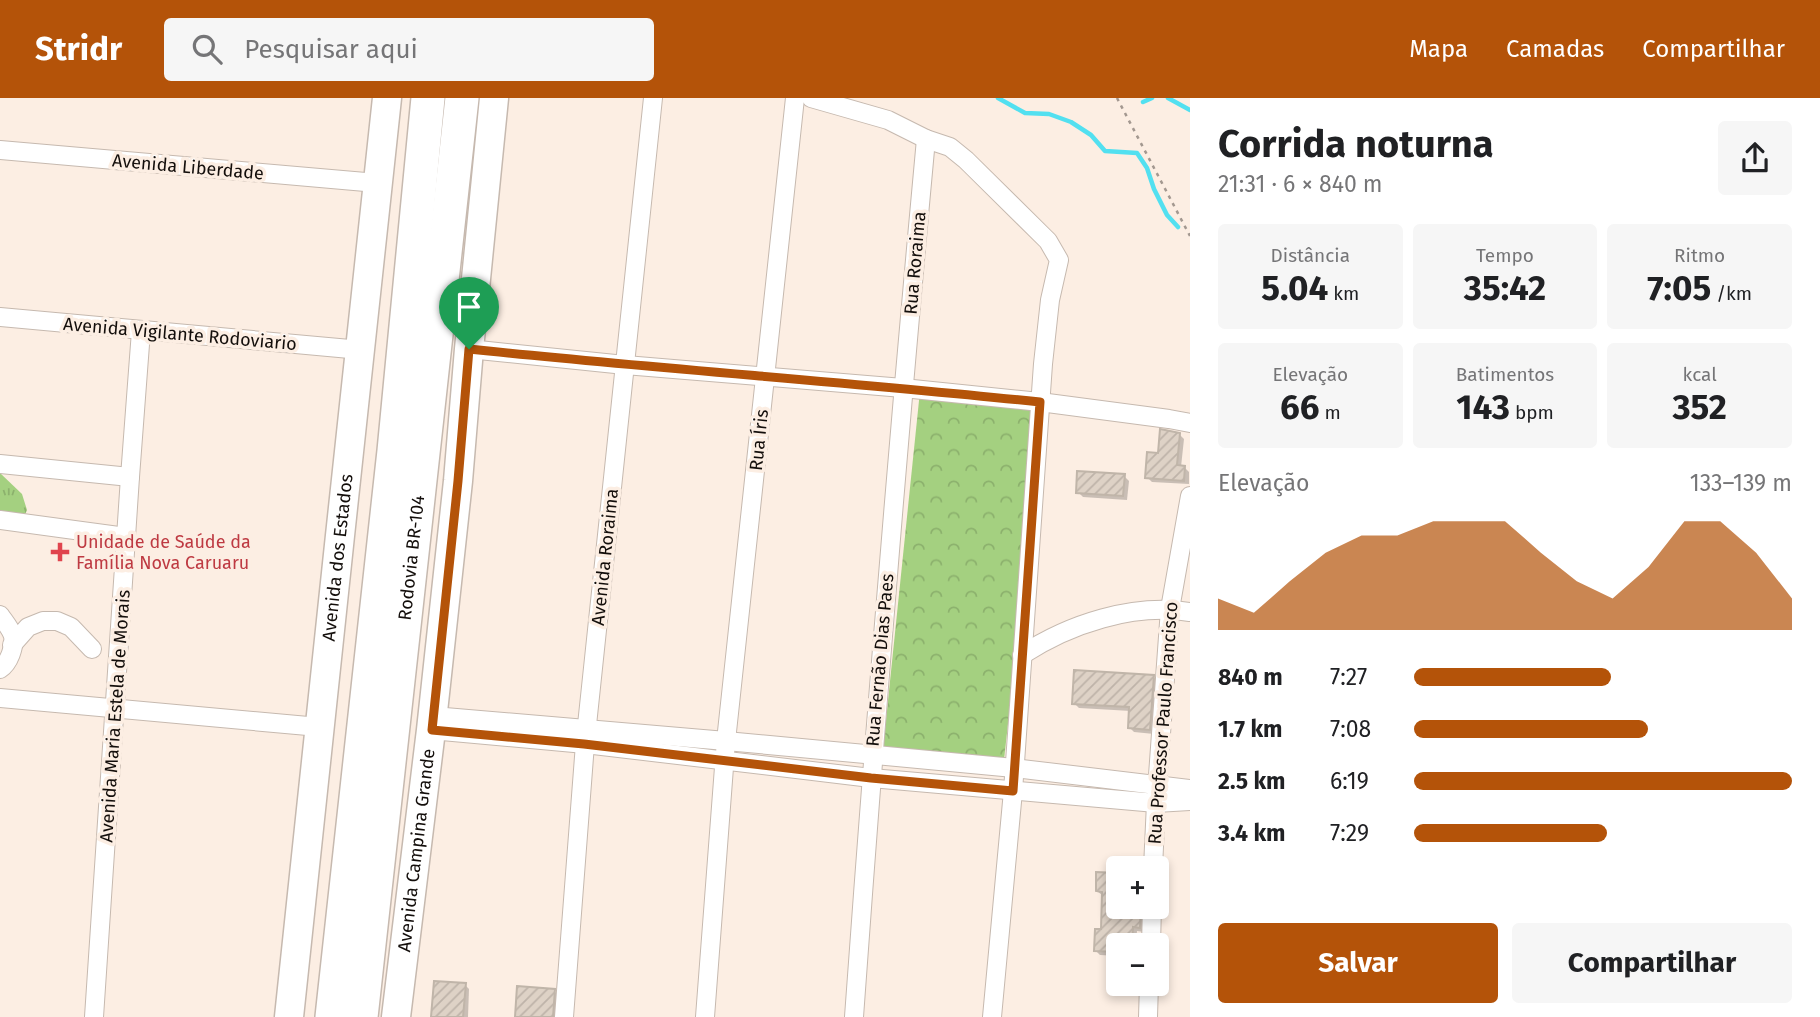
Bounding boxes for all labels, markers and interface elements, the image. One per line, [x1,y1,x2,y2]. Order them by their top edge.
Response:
search box [164,18,654,81]
text: Stridr [35,29,122,69]
icon: search [188,30,226,68]
text: Pesquisar aqui [244,34,418,65]
text: Mapa [1409,35,1468,63]
text: Camadas [1506,35,1604,63]
text: Compartilhar [1642,35,1785,63]
text: Corrida noturna [1218,121,1494,167]
button: share [1718,121,1792,195]
street label: Avenida Liberdade [111,149,265,185]
text: 21:31 · 6 × 840 m [1218,170,1383,198]
street label: Rua Roraima [900,211,930,315]
text: Distância [1271,244,1350,267]
text: Tempo [1476,244,1534,267]
text: Ritmo [1674,244,1725,267]
text: 5.04 [1261,267,1328,309]
text: 35:42 [1464,267,1546,309]
text: 7:05 [1647,267,1711,309]
pin [439,277,499,349]
text: km [1328,282,1359,305]
text: /km [1711,282,1752,305]
icon: arrive [450,288,488,326]
street label: Avenida Vigilante Rodoviario [62,313,298,355]
text: Elevação [1273,363,1348,386]
text: Batimentos [1456,363,1554,386]
text: kcal [1683,363,1717,386]
text: 66 [1280,386,1319,428]
text: 143 [1456,386,1510,428]
text: 352 [1672,386,1727,428]
text: m [1319,401,1341,424]
text: bpm [1510,401,1554,424]
street label: Rua Íris [744,408,773,472]
text: Elevação [1218,469,1309,497]
text: 133–139 m [1690,469,1792,497]
street label: Avenida dos Estados [318,473,358,642]
street label: Avenida Roraima [587,488,623,626]
street label: Rodovia BR-104 [394,494,429,621]
place label: Unidade de Saúde da Família Nova Caruaru [76,531,251,574]
marker: Unidade de Saúde da Família Nova Caruaru [50,542,70,562]
street label: Rua Fernão Dias Paes [861,573,899,747]
street label: Avenida Maria Estela de Morais [95,589,135,843]
street label: Rua Professor Paulo Francisco [1144,601,1182,845]
text: 840 m [1218,663,1283,691]
text: 7:27 [1330,663,1367,691]
text: 1.7 km [1218,715,1283,743]
text: 7:08 [1330,715,1371,743]
street label: Avenida Campina Grande [393,747,440,953]
text: 2.5 km [1218,767,1286,795]
text: 6:19 [1330,767,1369,795]
text: 3.4 km [1218,819,1286,847]
text: 7:29 [1330,819,1369,847]
map controls [1106,856,1169,996]
button: + [1106,856,1169,919]
button: Salvar [1218,923,1498,1003]
button: Compartilhar [1512,923,1792,1003]
button: − [1106,933,1169,996]

